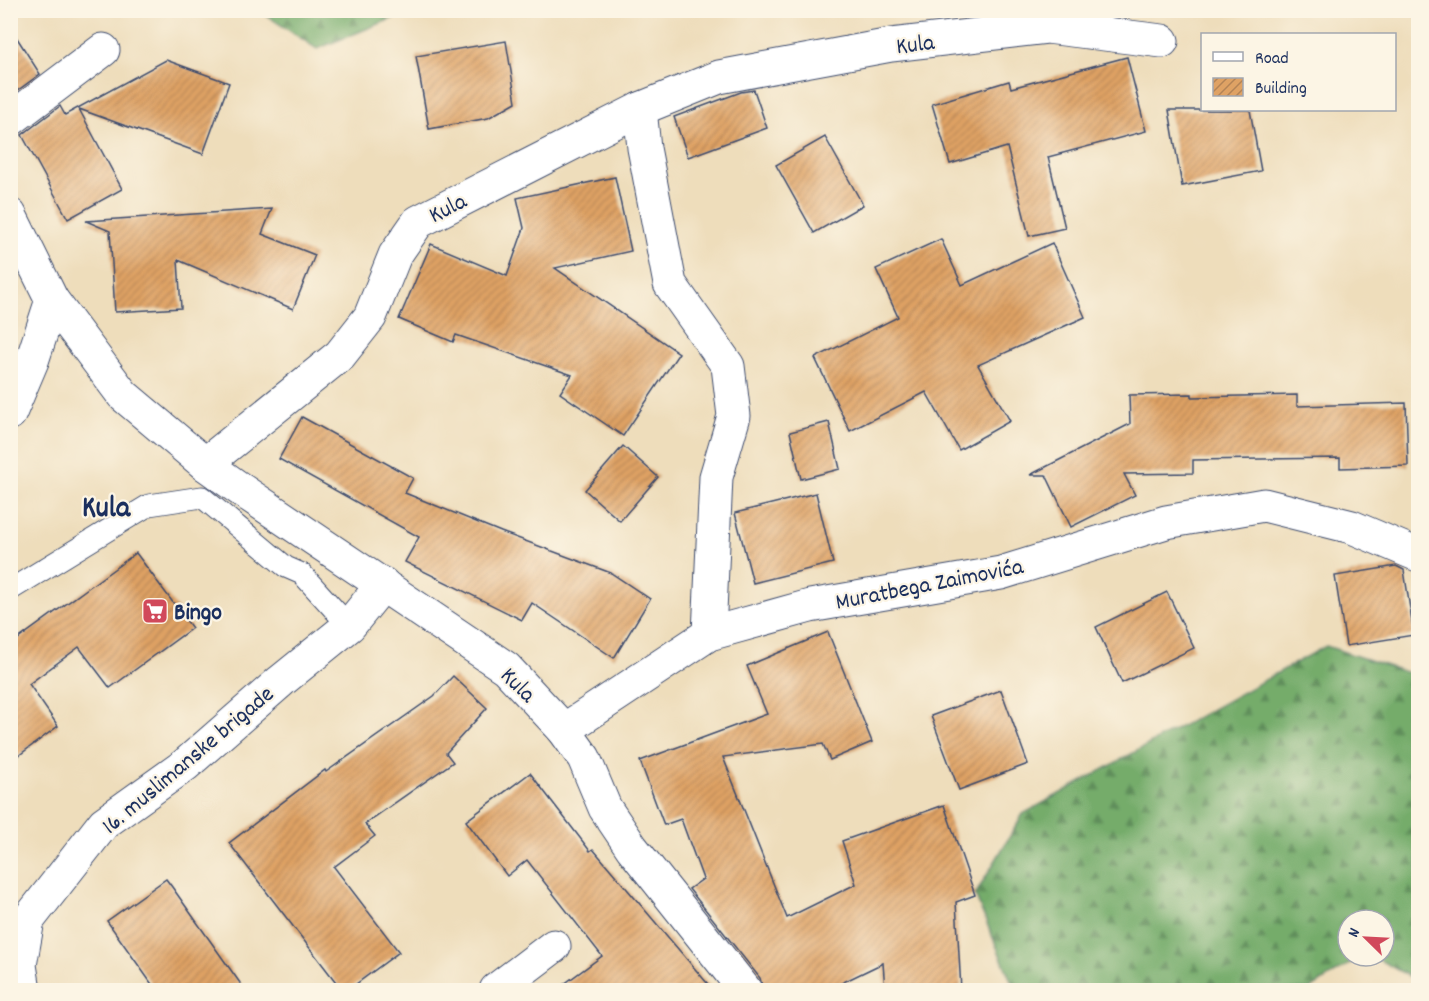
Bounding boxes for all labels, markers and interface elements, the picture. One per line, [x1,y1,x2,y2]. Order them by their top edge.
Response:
street label: Kula [894,27,937,65]
legend [1201,33,1396,111]
text: Road [1255,47,1289,72]
text: Building [1255,77,1307,102]
street label: Kula [424,185,474,234]
district label: Kula [82,489,131,532]
street label: Muratbega Zaimovića [833,551,1027,621]
supermarket icon: Bingo [140,596,170,626]
place label: Bingo [174,597,222,631]
street label: Kula [491,661,543,712]
street label: 16. muslimanske brigade [95,679,282,844]
north arrow [1336,908,1396,968]
text: N [1342,925,1367,941]

